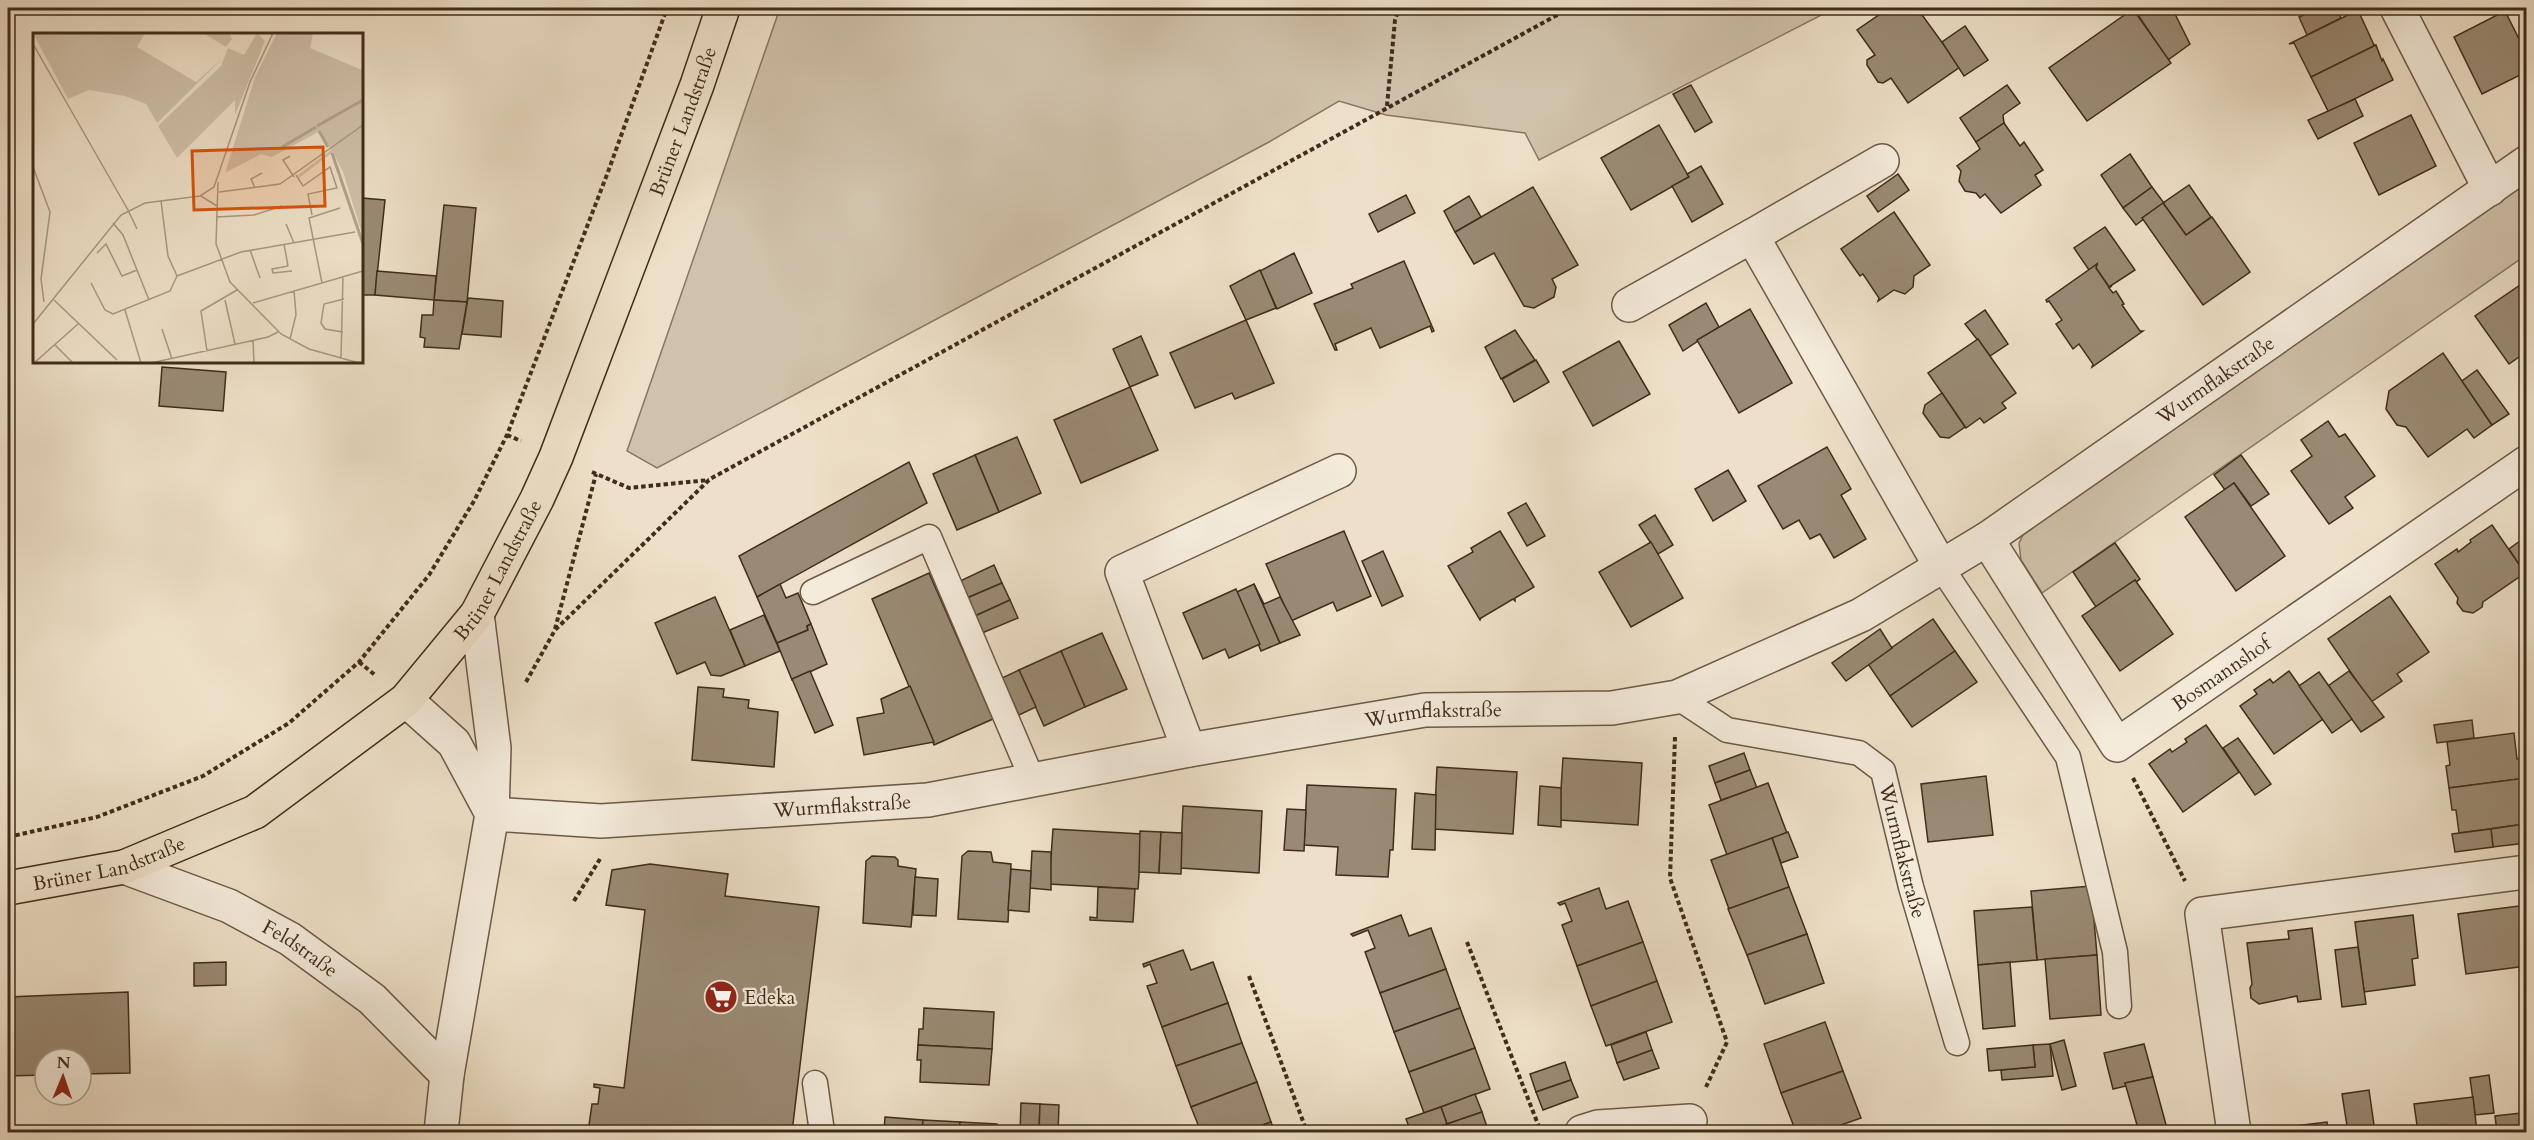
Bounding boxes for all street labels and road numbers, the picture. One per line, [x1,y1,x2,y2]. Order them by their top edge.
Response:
street label: Brüner Landstraße [643,43,723,200]
street label: Wurmflakstraße [2151,330,2280,431]
street label: Brüner Landstraße [448,495,548,646]
street label: Bosmannshof [2167,629,2278,717]
street label: Wurmflakstraße [1362,696,1502,734]
street label: Wurmflakstraße [1872,780,1932,921]
street label: Wurmflakstraße [772,788,912,824]
street label: Brüner Landstraße [30,830,189,897]
street label: Feldstraße [257,914,343,984]

